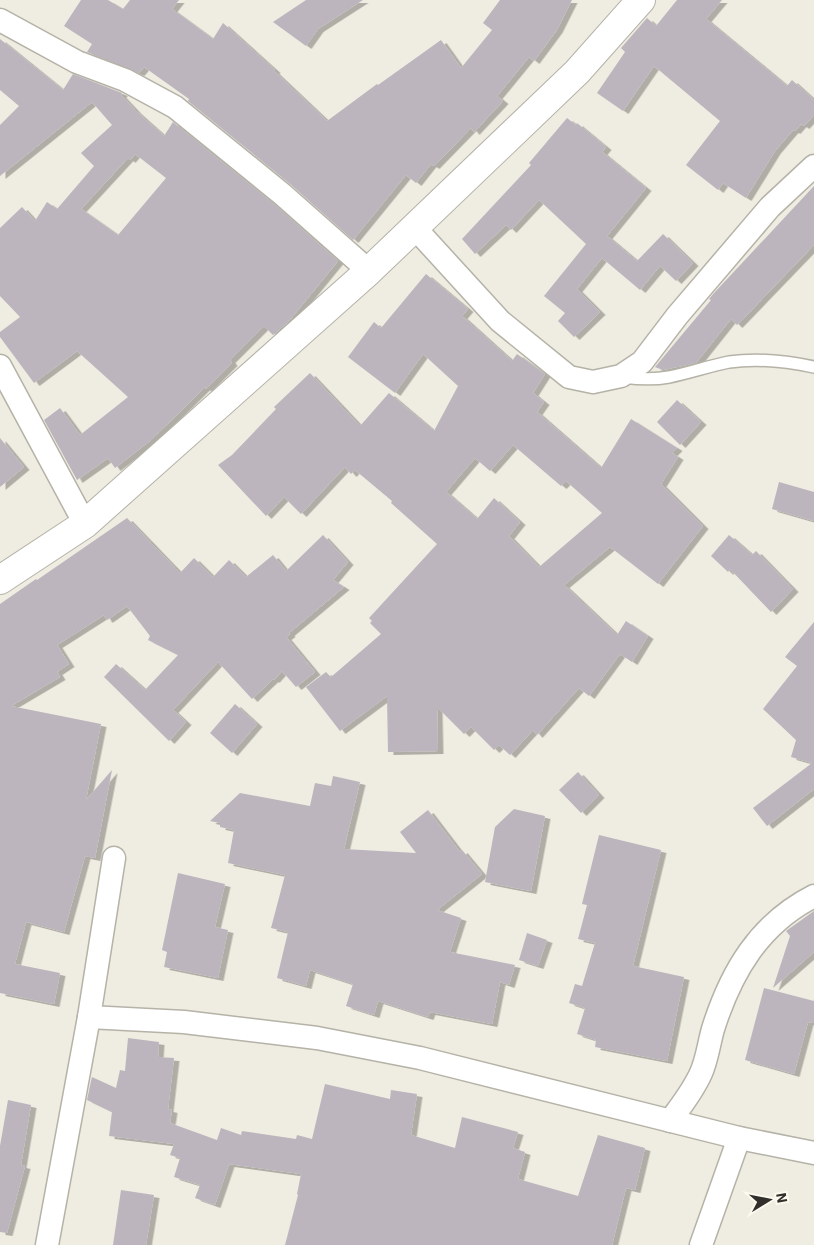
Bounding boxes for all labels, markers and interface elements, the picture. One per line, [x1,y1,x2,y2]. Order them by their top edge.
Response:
north arrow [744,1175,794,1225]
text: N [772,1191,792,1204]

